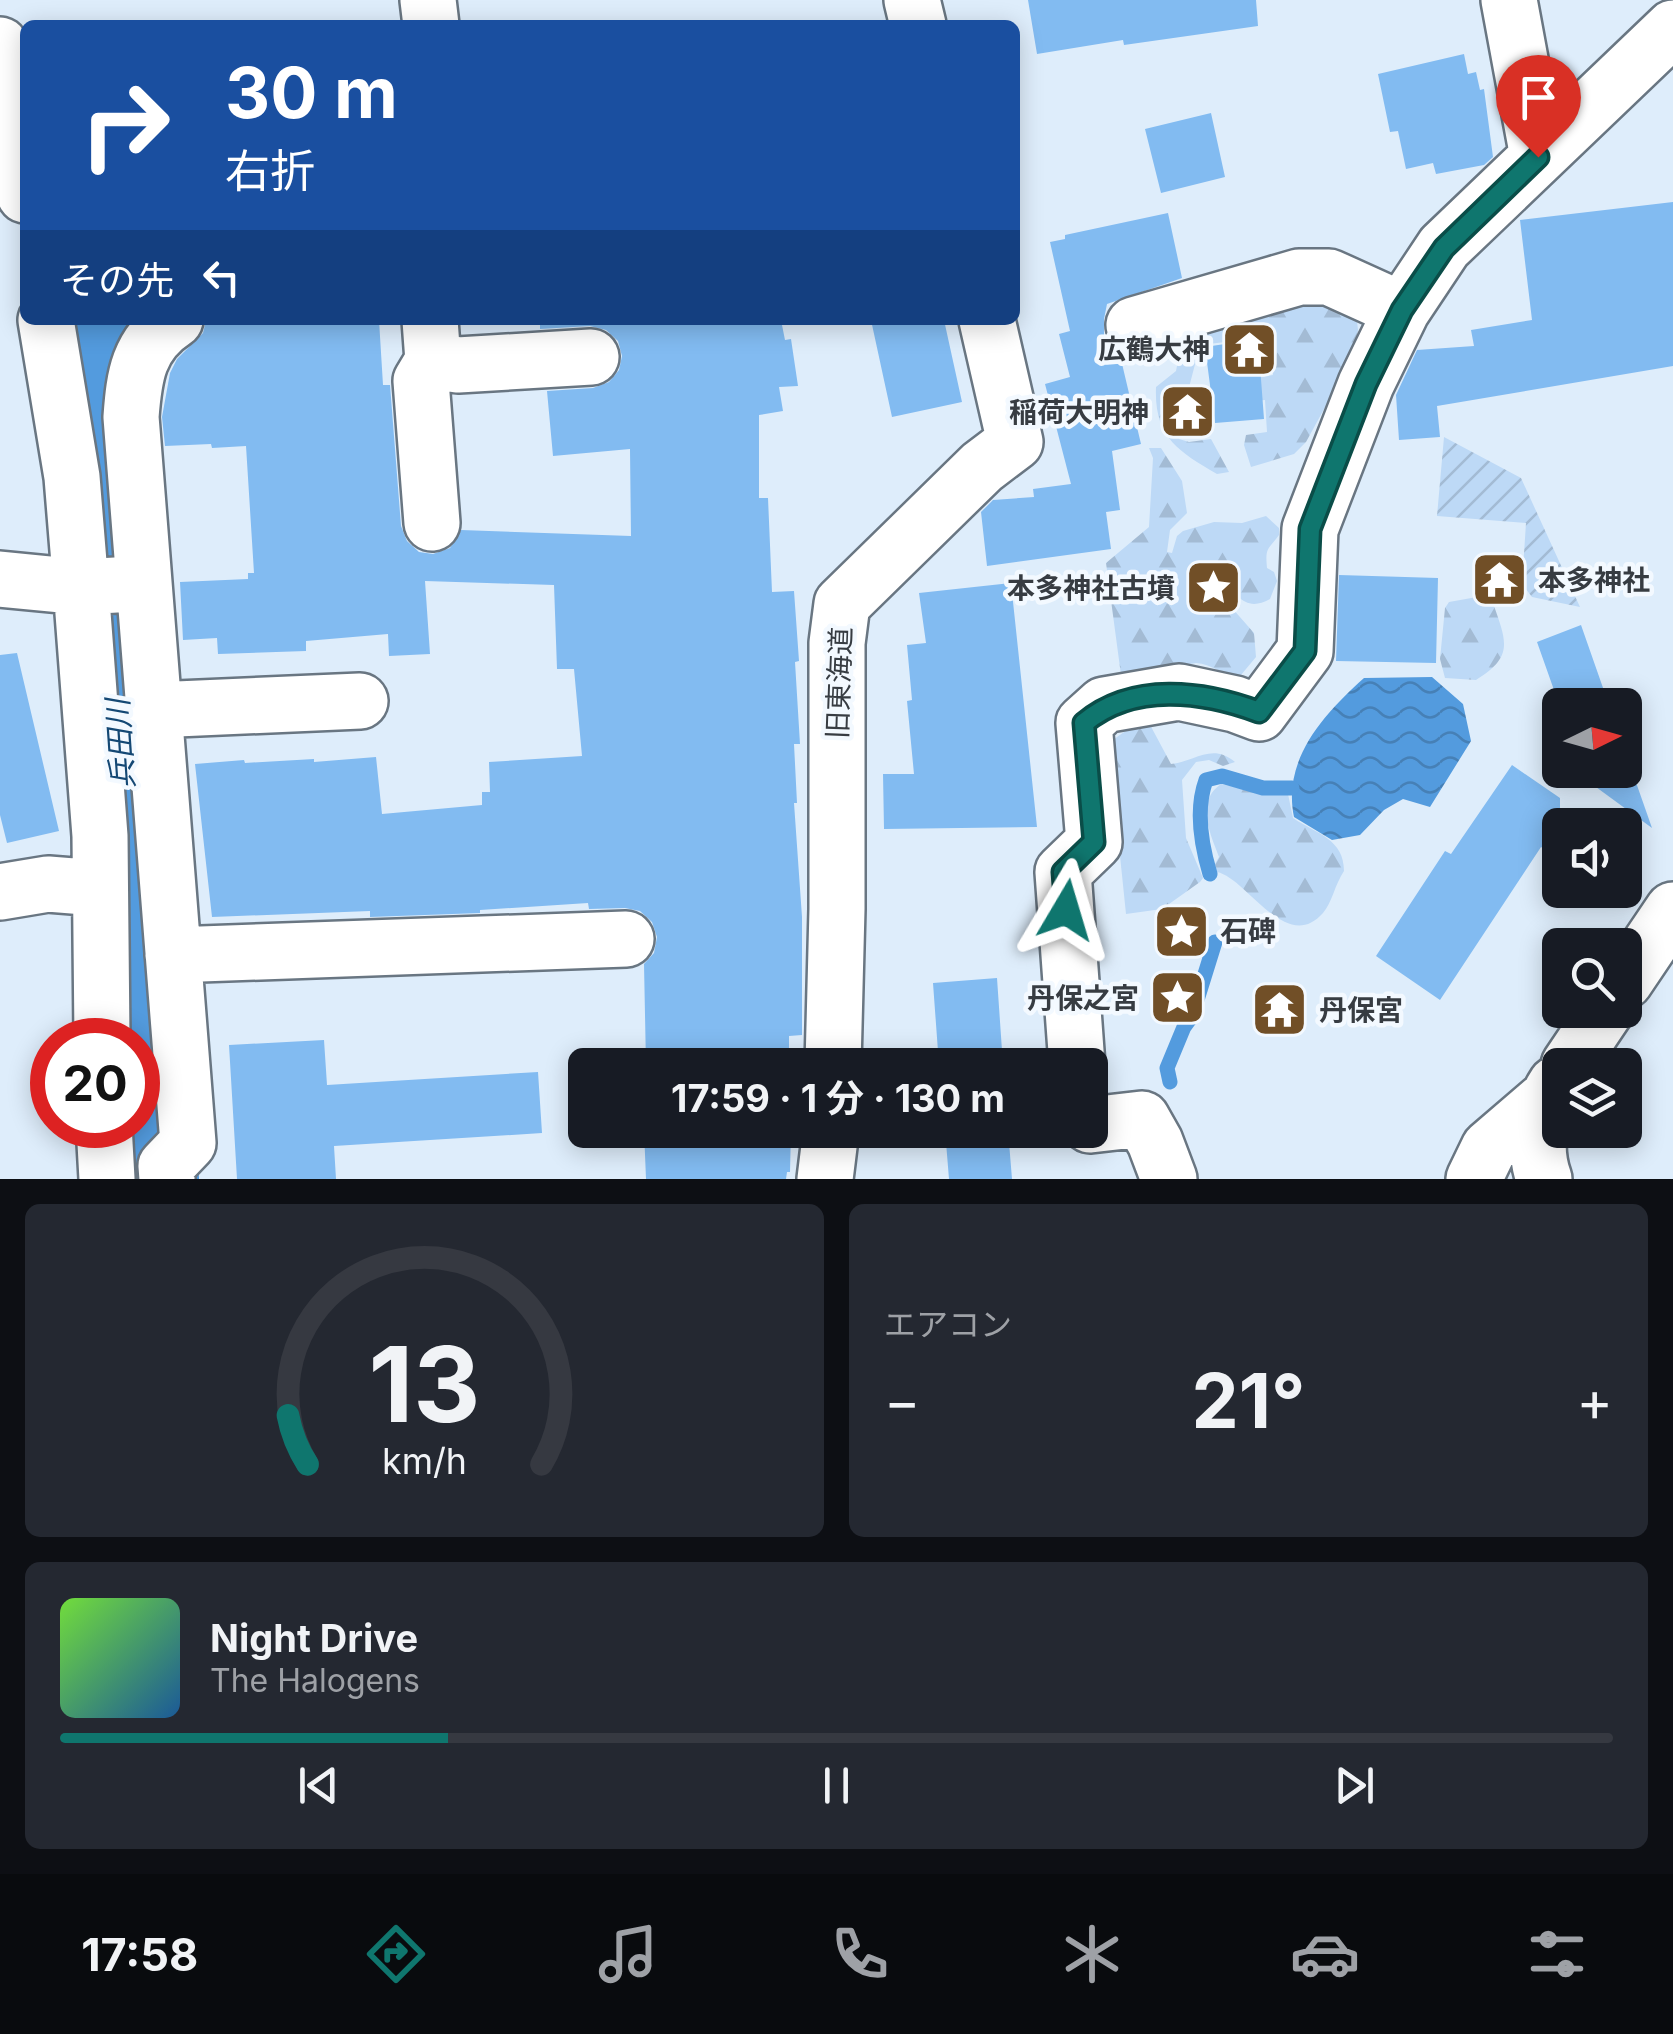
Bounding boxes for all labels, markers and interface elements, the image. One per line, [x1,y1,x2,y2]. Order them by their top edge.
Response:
text: 30 m [225,50,398,135]
pin [1496,55,1581,158]
icon: right [60,60,190,190]
icon: arrive [1511,70,1566,125]
text: 右折 [225,143,315,198]
icon: left [194,250,249,305]
text: その先 [60,257,174,303]
temple icon: 広鶴大神 [1219,319,1279,379]
place label: 広鶴大神 [1098,332,1210,366]
temple icon: 稲荷大明神 [1158,382,1218,442]
place label: 稲荷大明神 [1009,395,1149,429]
temple icon: 本多神社 [1469,550,1529,610]
place icon: 本多神社古墳 [1184,558,1244,618]
place label: 本多神社 [1538,563,1650,597]
place label: 本多神社古墳 [1007,571,1175,605]
street label: 旧東海道 [820,626,858,740]
north arrow [1542,688,1642,788]
map controls [1542,688,1642,1148]
water label: 兵田川 [99,695,141,790]
button: sound [1542,808,1642,908]
position arrow [1014,858,1118,962]
place icon: 石碑 [1151,901,1211,961]
place label: 石碑 [1220,914,1276,948]
button: search [1542,928,1642,1028]
place icon: 丹保之宮 [1148,968,1208,1028]
temple icon: 丹保宮 [1250,980,1310,1040]
place label: 丹保之宮 [1027,981,1139,1015]
place label: 丹保宮 [1319,993,1403,1027]
speed limit sign: 20 [30,1018,160,1148]
button: layers [1542,1048,1642,1148]
text: 17:59 · 1 分 · 130 m [671,1075,1005,1121]
text: エアコン [884,1305,1012,1344]
text: 13 [369,1321,480,1447]
text: 21° [1191,1355,1306,1446]
text: − [884,1368,920,1434]
text: + [1577,1368,1613,1434]
text: km/h [382,1439,467,1483]
text: Night Drive [210,1615,418,1661]
text: The Halogens [210,1661,420,1700]
icon: previous [291,1758,346,1813]
icon: pause [809,1758,864,1813]
icon: next [1327,1758,1382,1813]
icon: directions [361,1919,431,1989]
icon: music [593,1919,663,1989]
icon: phone [825,1919,895,1989]
icon: climate [1057,1919,1127,1989]
icon: car [1290,1919,1360,1989]
icon: filters [1522,1919,1592,1989]
text: 17:58 [81,1927,198,1982]

